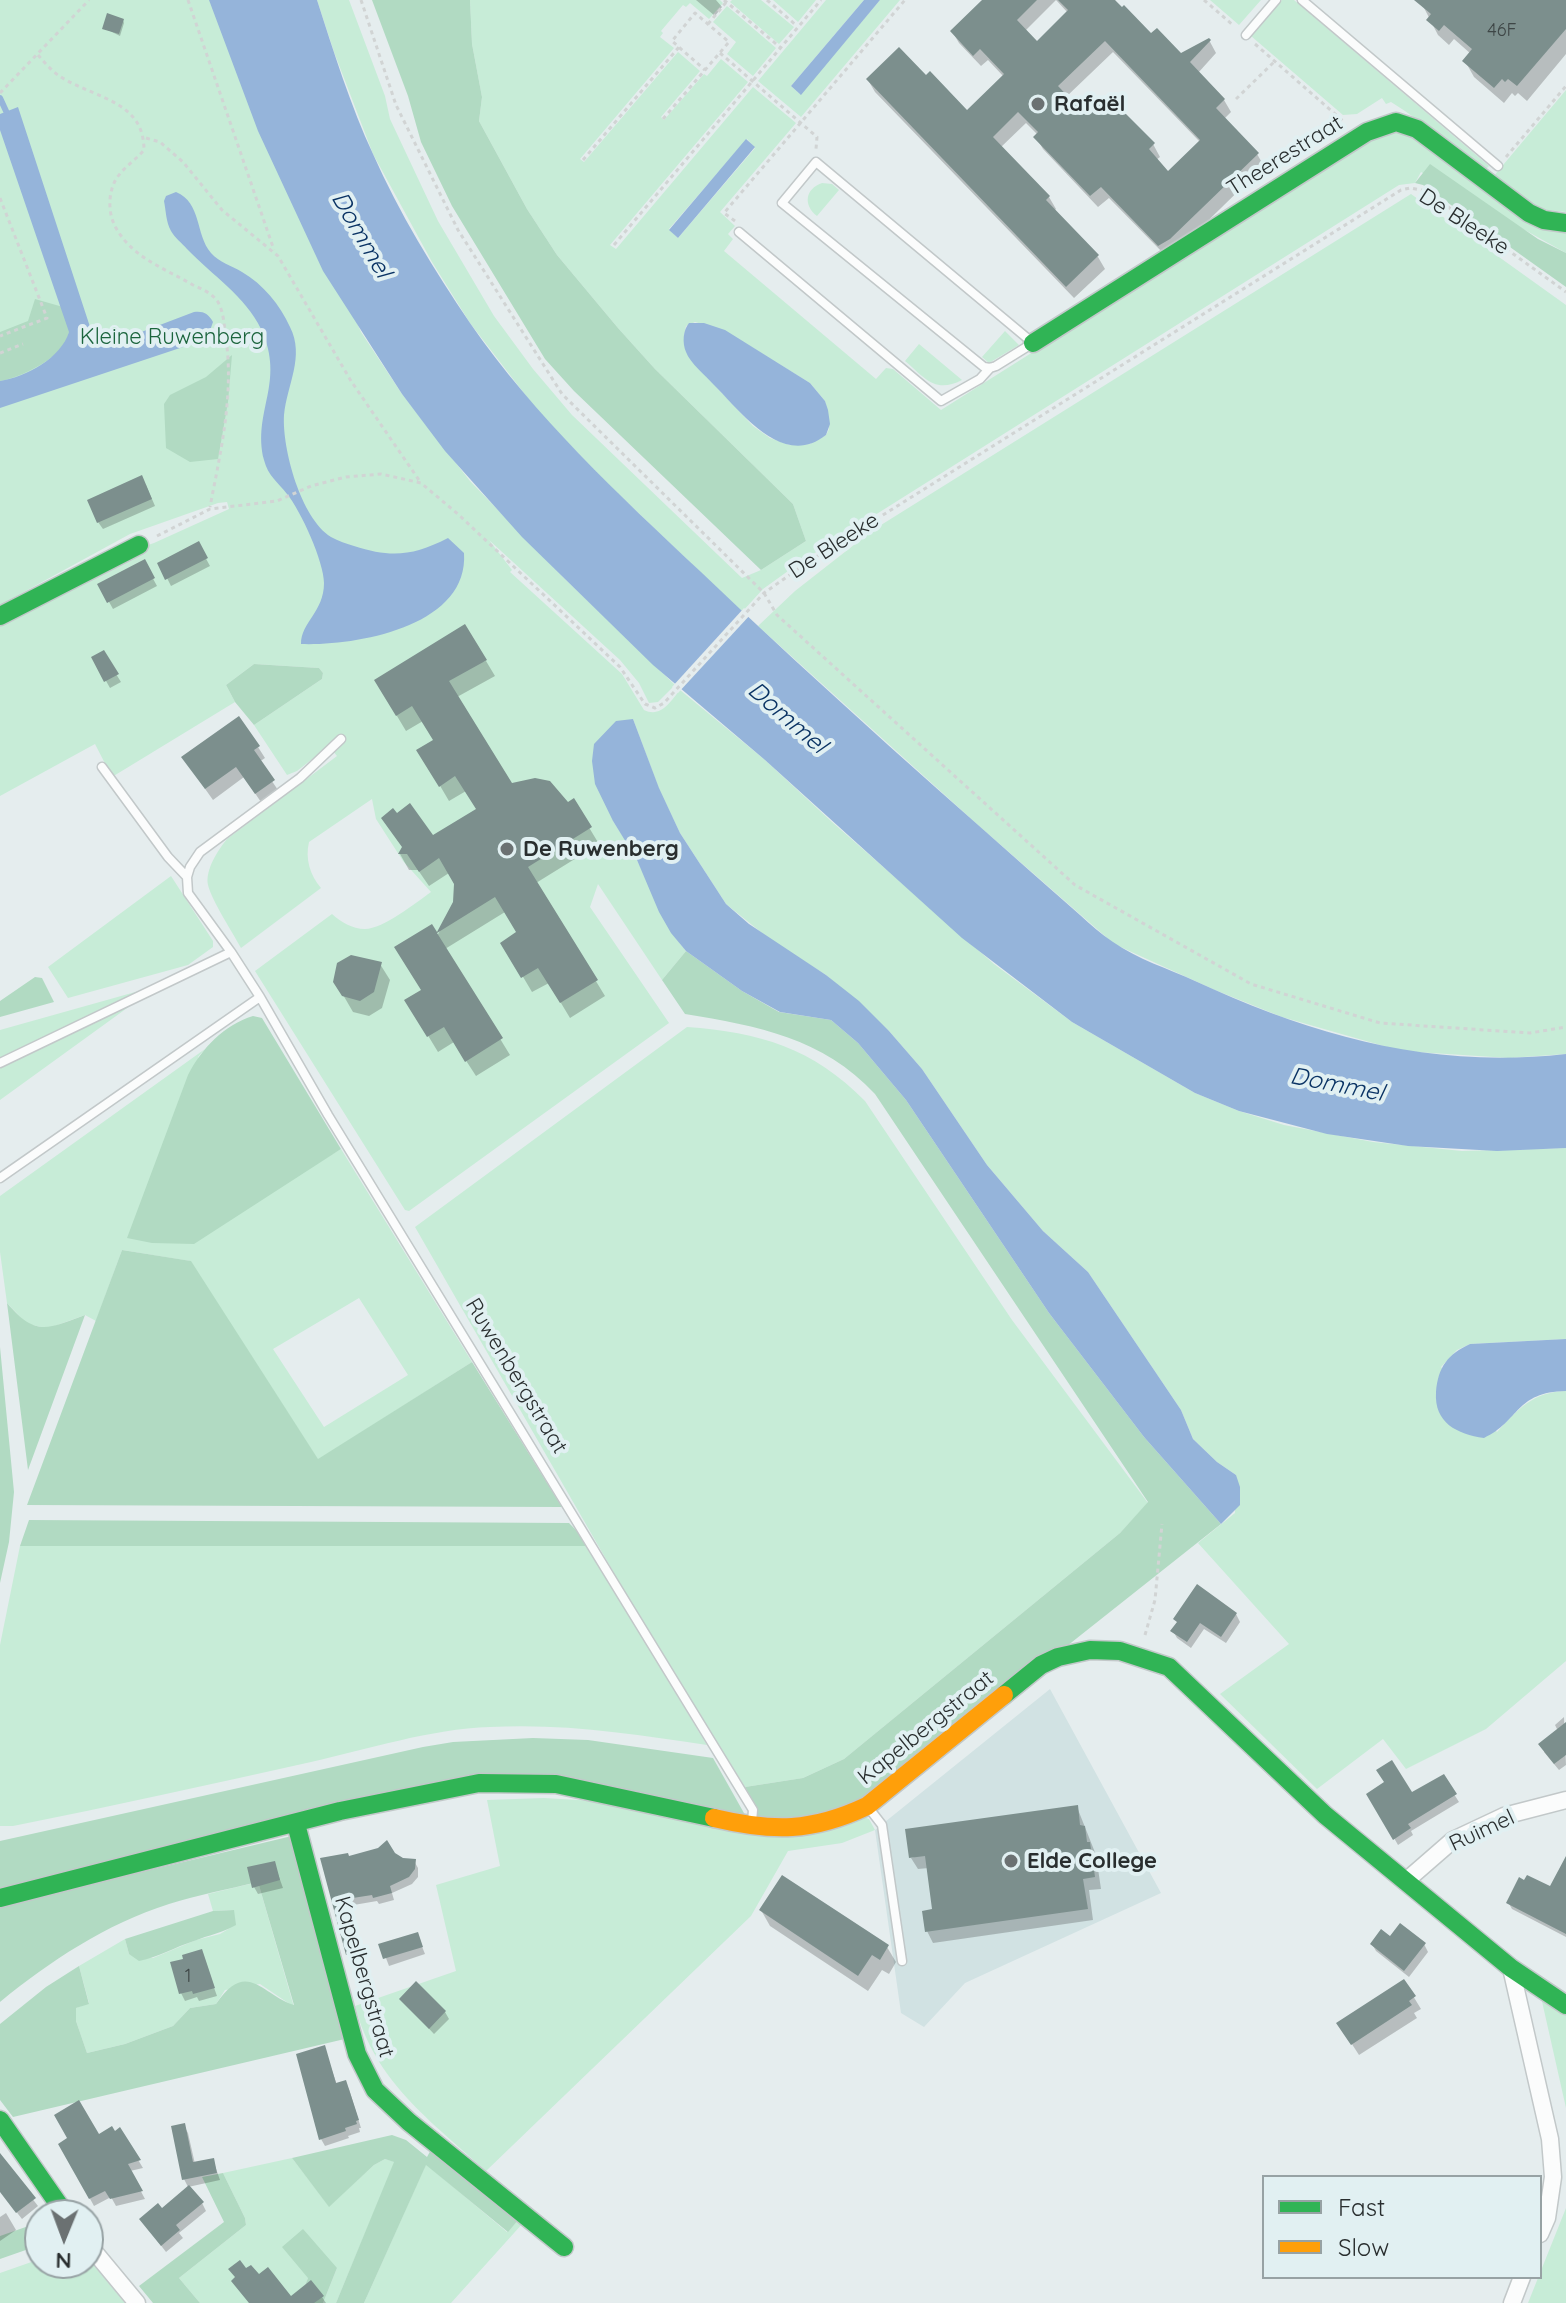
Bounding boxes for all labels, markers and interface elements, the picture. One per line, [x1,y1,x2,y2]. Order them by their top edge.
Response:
house number: 46F [1487,20,1517,42]
place label: Rafaël [1054,91,1125,117]
marker: Rafaël [1029,95,1047,113]
street label: Theerestraat [1222,110,1348,202]
street label: De Bleeke [1414,183,1514,261]
water label: Dommel [325,187,397,283]
park label: Kleine Ruwenberg [80,324,264,350]
street label: De Bleeke [784,507,884,585]
water label: Dommel [742,676,832,760]
place label: De Ruwenberg [523,836,679,862]
marker: De Ruwenberg [498,840,516,858]
water label: Dommel [1288,1062,1386,1108]
street label: Ruwenbergstraat [459,1294,573,1458]
street label: Kapelbergstraat [853,1665,999,1791]
street label: Ruimel [1445,1804,1519,1858]
place label: Elde College [1027,1848,1157,1874]
marker: Elde College [1002,1852,1020,1870]
street label: Kapelbergstraat [328,1893,400,2061]
house number: 1 [185,1966,191,1988]
legend [1262,2175,1542,2279]
text: Fast [1338,2192,1385,2222]
north arrow [24,2199,104,2279]
text: Slow [1338,2232,1389,2262]
text: N [55,2247,72,2275]

